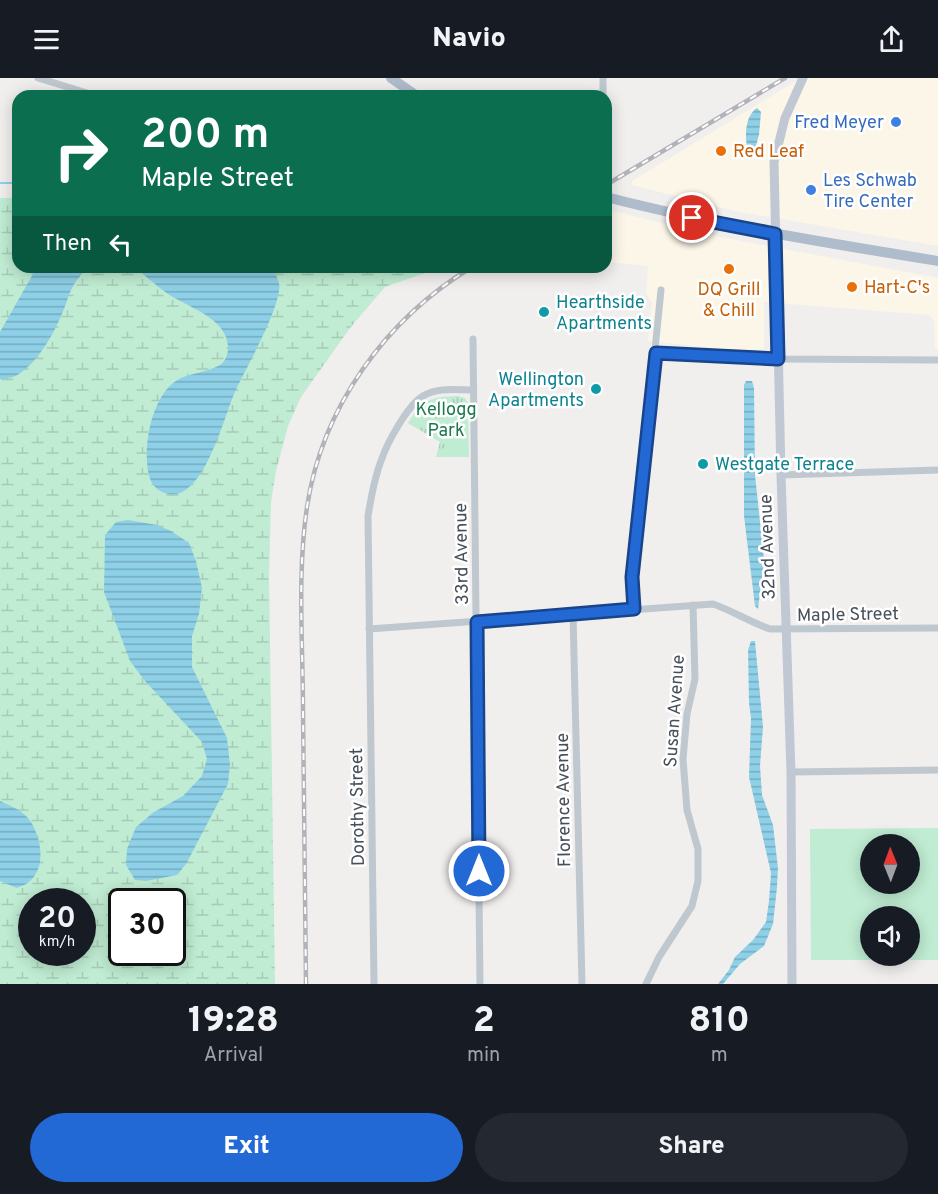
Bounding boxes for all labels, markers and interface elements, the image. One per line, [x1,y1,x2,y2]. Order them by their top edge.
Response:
text: Navio [432,22,506,56]
icon: menu [30,23,63,56]
icon: share [875,23,908,56]
text: 200 m [141,110,269,163]
place label: Fred Meyer [794,112,884,135]
icon: right [42,114,120,192]
marker: Fred Meyer [889,115,903,129]
place label: Red Leaf [733,141,804,164]
marker: Red Leaf [714,144,728,158]
text: Maple Street [141,162,294,196]
place label: Les Schwab Tire Center [823,170,917,214]
marker: Les Schwab Tire Center [804,183,818,197]
pin [666,192,717,243]
icon: arrive [675,201,708,234]
icon: left [104,228,137,261]
text: Then [42,231,92,258]
marker: DQ Grill & Chill [722,262,736,276]
place label: Hart-C's [864,277,930,300]
place label: DQ Grill & Chill [698,279,760,323]
marker: Hart-C's [845,280,859,294]
place label: Hearthside Apartments [556,292,652,336]
marker: Hearthside Apartments [537,305,551,319]
place label: Wellington Apartments [488,369,584,413]
marker: Wellington Apartments [589,382,603,396]
park label: Kellogg Park [415,399,477,443]
place label: Westgate Terrace [715,454,854,477]
marker: Westgate Terrace [696,457,710,471]
street label: 32nd Avenue [755,494,782,600]
street label: 33rd Avenue [450,503,475,605]
street label: Maple Street [797,603,899,628]
street label: Susan Avenue [660,654,691,768]
street label: Florence Avenue [552,733,577,867]
street label: Dorothy Street [346,748,371,866]
north arrow [860,834,920,894]
map controls [860,834,920,966]
position arrow [447,839,511,903]
speed limit sign: 30 [108,888,186,966]
text: 20 [38,901,76,938]
button: sound [860,906,920,966]
text: km/h [39,933,75,952]
text: 19:28 [188,999,279,1045]
text: 2 [473,999,495,1045]
text: 810 [688,999,750,1045]
text: Arrival [204,1043,263,1069]
text: min [467,1043,500,1069]
text: m [711,1043,728,1069]
button: Exit [30,1113,463,1182]
button: Share [475,1113,908,1182]

